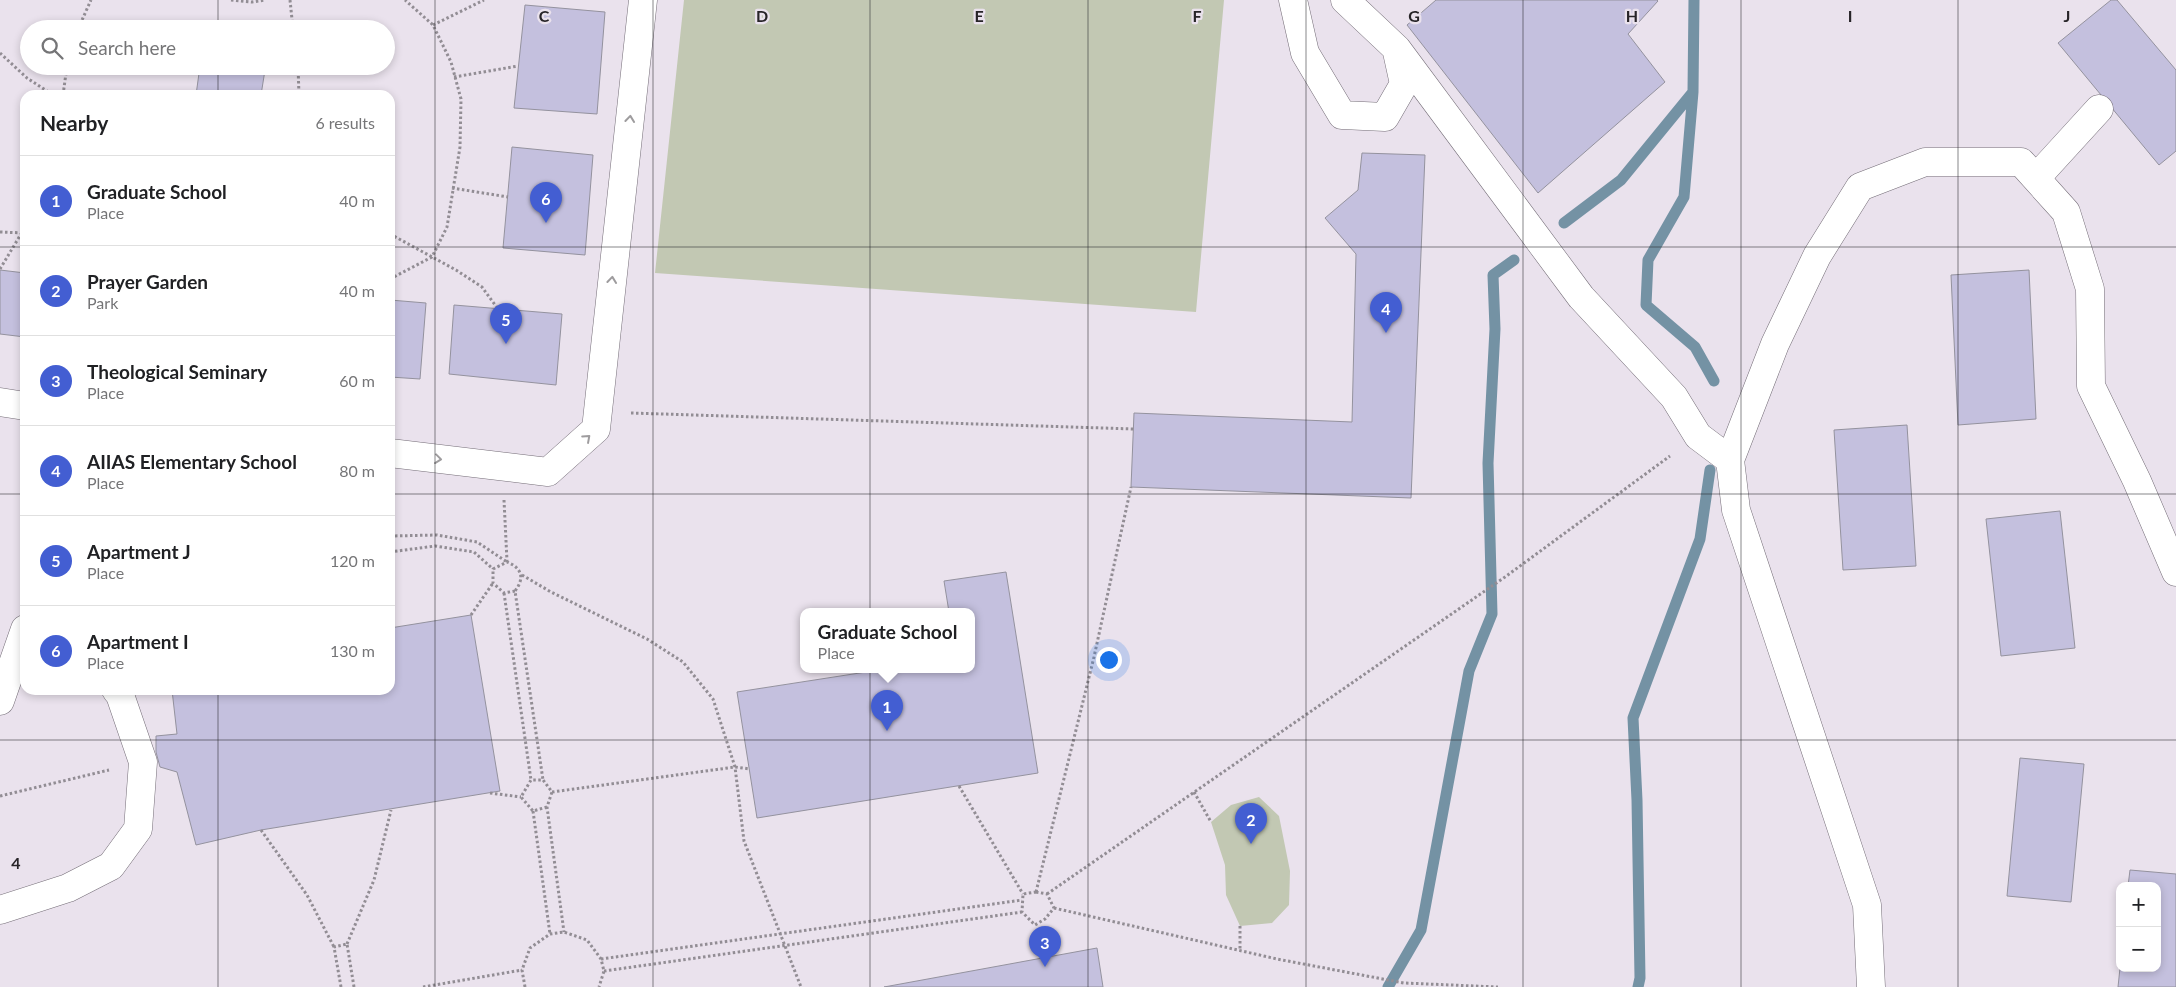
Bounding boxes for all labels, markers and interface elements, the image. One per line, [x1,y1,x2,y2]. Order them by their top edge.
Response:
text: C [539,6,550,25]
text: D [756,6,768,25]
text: E [974,6,984,25]
text: F [1192,6,1202,25]
text: G [1408,6,1420,25]
text: H [1626,6,1638,25]
text: I [1848,6,1852,25]
text: J [2064,6,2070,25]
search box [20,20,395,75]
icon: search [38,34,66,62]
text: Search here [78,36,176,59]
text: Nearby [40,110,108,135]
text: 6 results [315,113,375,132]
one-way arrow [624,114,635,122]
text: Graduate School [87,180,227,203]
pin: 6 [530,182,562,223]
text: 1 [51,191,61,210]
text: 40 m [339,191,375,210]
text: Place [87,203,124,222]
text: Prayer Garden [87,270,208,293]
one-way arrow [607,276,618,284]
text: 2 [51,281,61,300]
text: 40 m [339,281,375,300]
pin: 4 [1370,292,1402,333]
text: Park [87,293,118,312]
pin: 5 [490,303,522,344]
text: Theological Seminary [87,360,267,383]
text: 3 [51,371,61,390]
text: 60 m [339,371,375,390]
text: Place [87,383,124,402]
one-way arrow [581,434,590,443]
text: AIIAS Elementary School [87,450,297,473]
one-way arrow [435,453,443,464]
text: 4 [51,461,61,480]
text: 80 m [339,461,375,480]
text: Place [87,473,124,492]
text: Apartment J [87,540,191,563]
text: 5 [51,551,61,570]
text: 120 m [330,551,375,570]
text: Place [87,563,124,582]
popup [800,608,975,673]
text: Graduate School [818,620,957,643]
text: Apartment I [87,630,189,653]
text: 6 [51,641,61,660]
text: 130 m [330,641,375,660]
text: Place [818,643,855,662]
your location [1096,647,1122,673]
text: Place [87,653,124,672]
pin: 1 [871,690,903,731]
pin: 2 [1235,803,1267,844]
text: 4 [11,853,21,872]
map controls [2116,882,2161,972]
button: + [2116,882,2161,927]
pin: 3 [1029,926,1061,967]
button: − [2116,927,2161,972]

